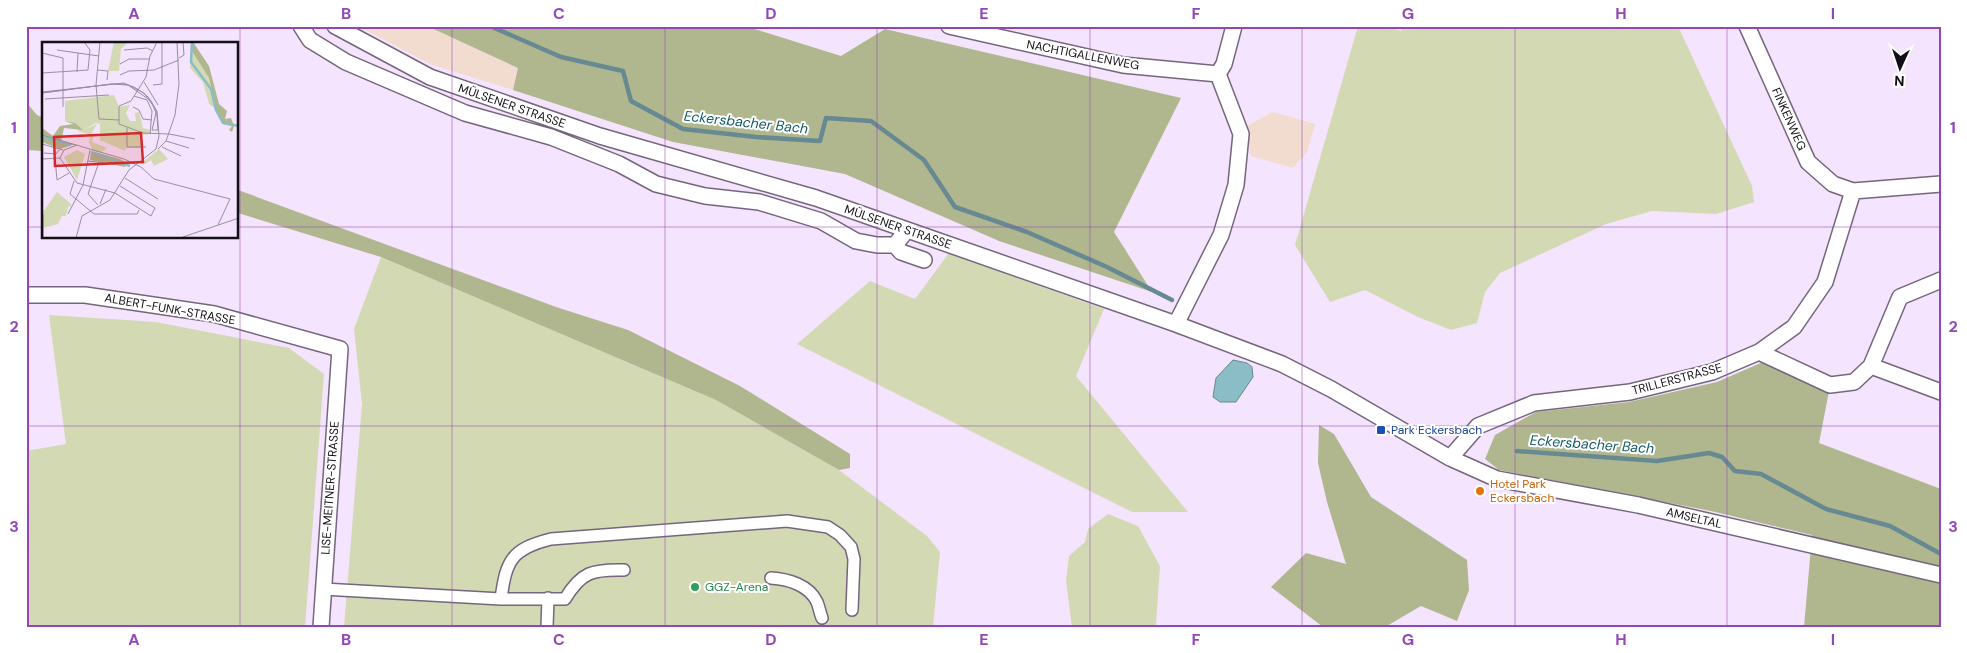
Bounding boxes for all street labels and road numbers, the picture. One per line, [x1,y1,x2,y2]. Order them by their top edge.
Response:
street label: NACHTIGALLENWEG [1025,36,1141,74]
street label: MÜLSENER STRASSE [456,80,568,132]
street label: FINKENWEG [1768,85,1810,153]
street label: MÜLSENER STRASSE [842,201,954,253]
street label: ALBERT-FUNK-STRASSE [103,290,237,328]
street label: TRILLERSTRASSE [1630,359,1724,399]
street label: LISE-MEITNER-STRASSE [317,421,343,555]
street label: AMSELTAL [1664,504,1724,532]

